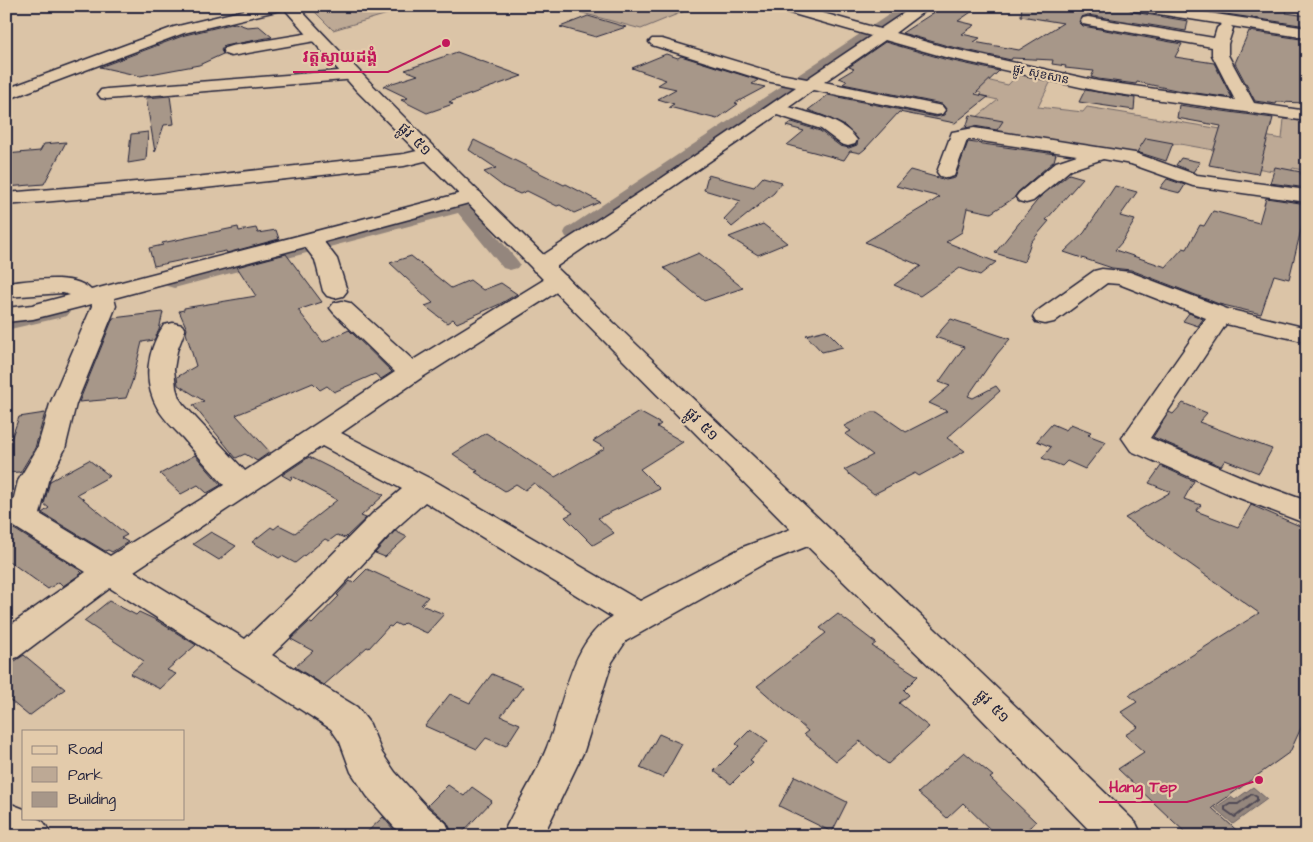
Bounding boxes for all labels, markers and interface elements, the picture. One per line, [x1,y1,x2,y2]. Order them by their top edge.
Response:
callout: វត្តស្វាយដង្គំ [293,41,388,72]
text: វត្តស្វាយដង្គំ [302,45,378,68]
street label: ផ្លូវ សុខសាន [1011,60,1071,90]
street label: ផ្លូវ ៥១ [392,118,436,162]
street label: ផ្លូវ ៥១ [679,403,723,447]
street label: ផ្លូវ ៥១ [970,685,1014,729]
legend [22,730,185,820]
text: Road [68,739,103,760]
text: Park [68,765,103,786]
callout: Hang Tep [1099,771,1187,802]
text: Hang Tep [1109,776,1177,800]
text: Building [68,789,116,811]

